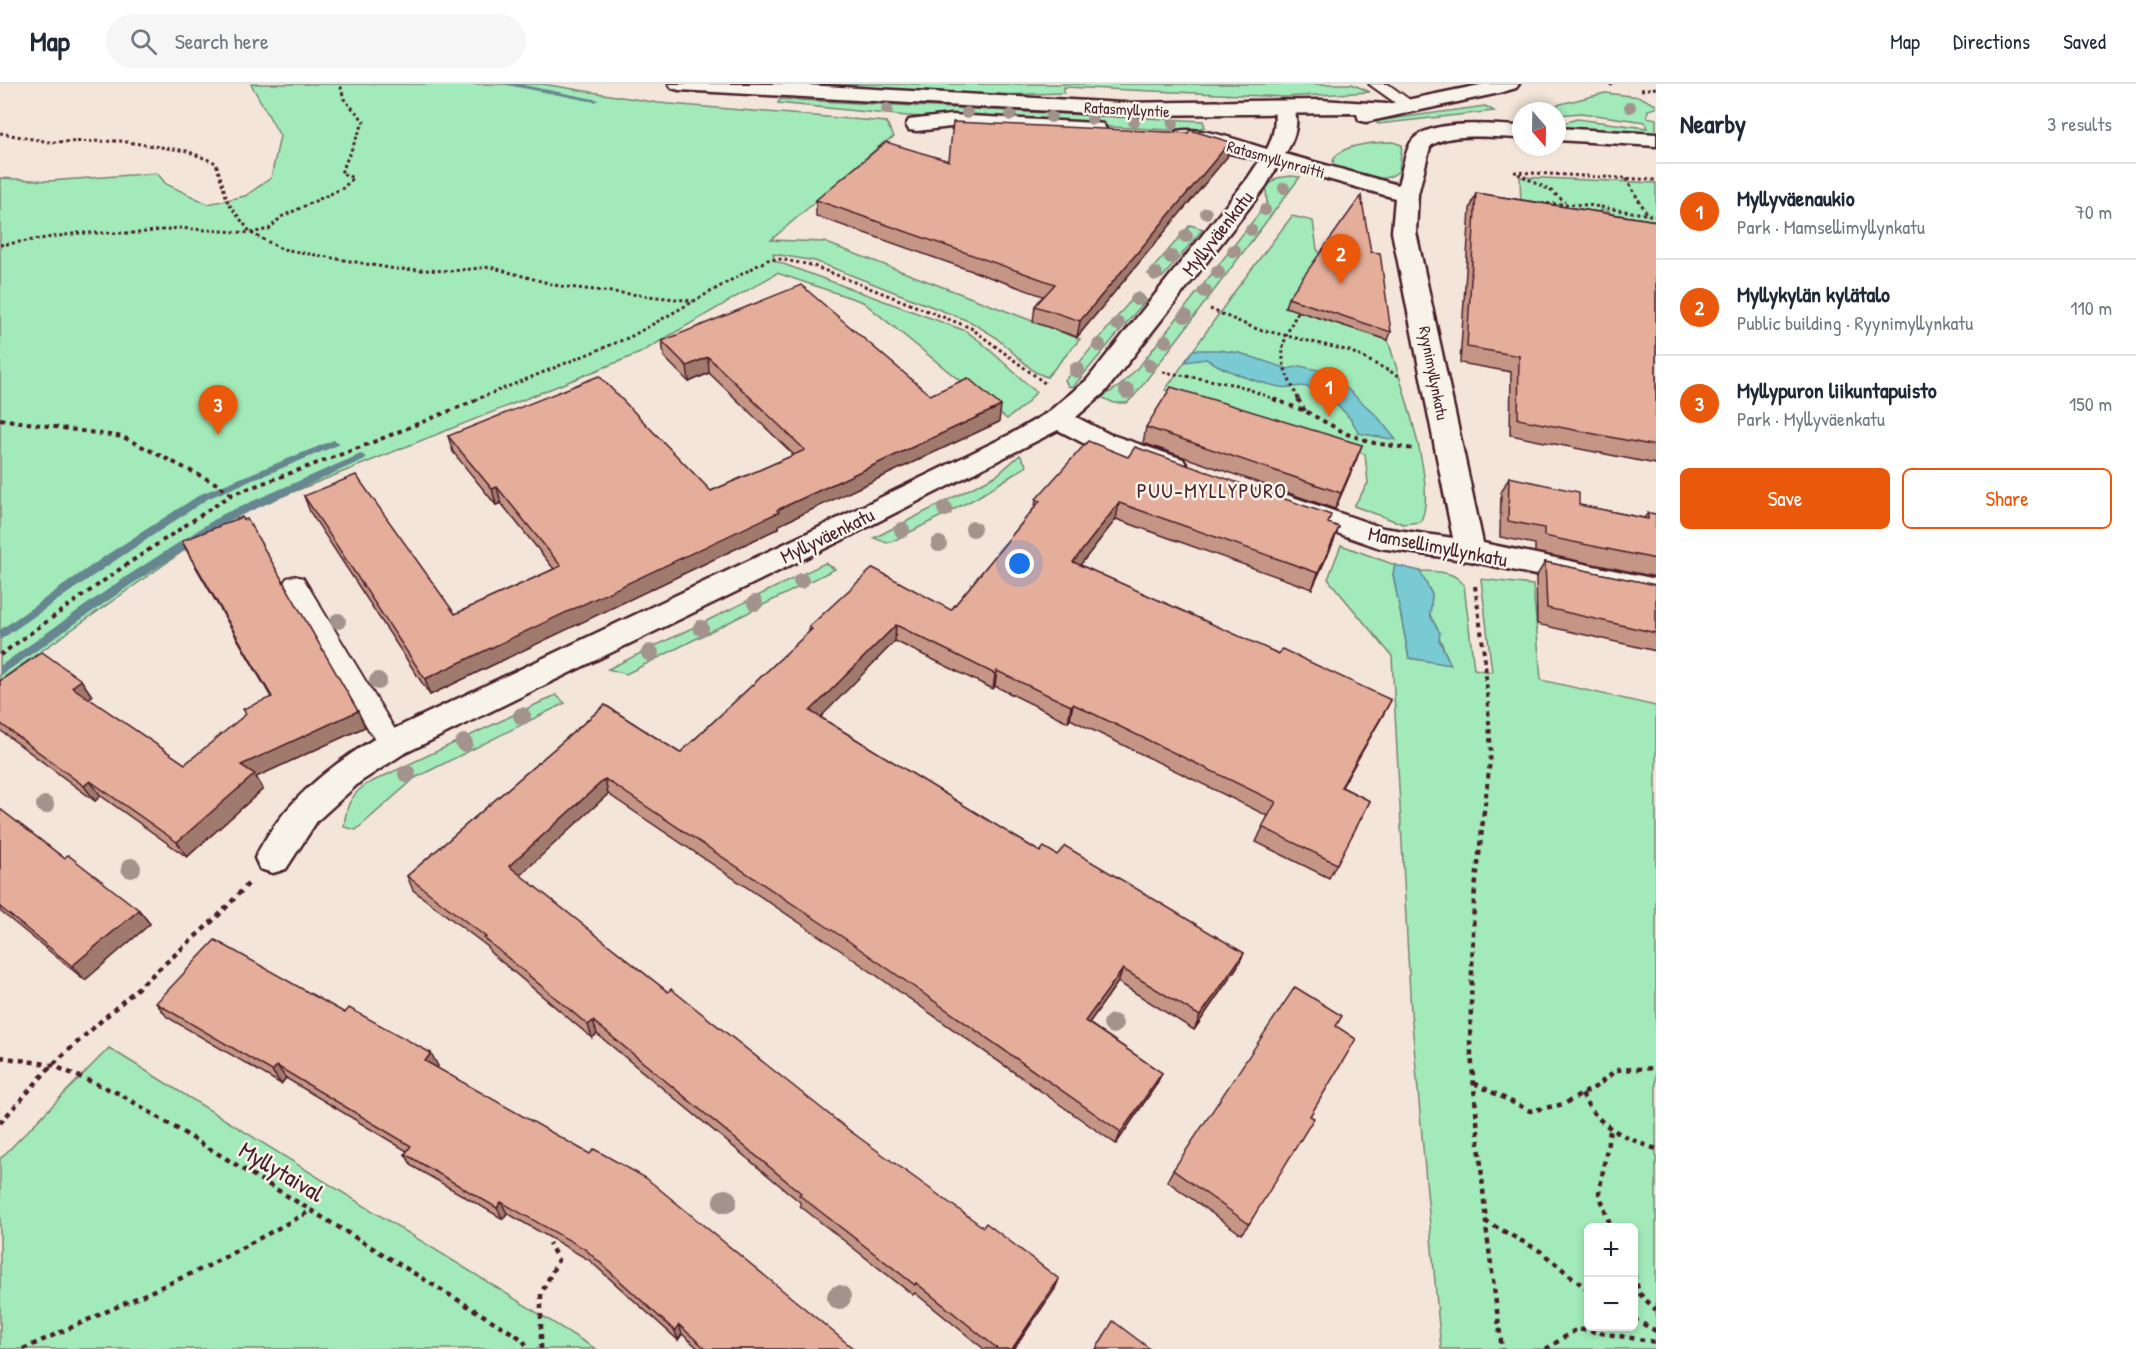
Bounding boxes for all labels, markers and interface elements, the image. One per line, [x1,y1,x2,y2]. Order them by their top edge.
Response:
search box [106,14,526,68]
text: Map [30,22,70,60]
icon: search [127,25,160,58]
text: Search here [175,26,269,56]
text: Map [1890,27,1920,56]
text: Directions [1953,27,2030,56]
text: Saved [2063,27,2106,56]
street label: Ratasmyllyntie [1084,96,1171,122]
north arrow [1512,102,1566,156]
text: Nearby [1680,106,1746,141]
text: 3 results [2047,110,2112,137]
street label: Ratasmyllynraitti [1225,135,1327,183]
text: Myllyväenaukio [1737,183,1855,213]
street label: Myllyväenkatu [1175,185,1259,281]
text: 1 [1696,198,1703,225]
text: 70 m [2075,198,2112,225]
text: Park · Mamsellimyllynkatu [1737,213,1925,240]
pin: 2 [1322,234,1360,284]
text: Myllykylän kylätalo [1737,279,1890,309]
text: 2 [1695,294,1704,321]
text: 110 m [2070,294,2112,321]
text: Public building · Ryynimyllynkatu [1737,309,1973,336]
street label: Ryynimyllynkatu [1414,324,1454,422]
pin: 1 [1310,368,1348,417]
text: Myllypuron liikuntapuisto [1737,375,1937,405]
pin: 3 [198,386,238,435]
text: 3 [1695,390,1704,417]
text: 150 m [2069,390,2112,417]
text: Park · Myllyväenkatu [1737,405,1885,432]
button: Save [1680,468,1890,529]
button: Share [1902,468,2112,529]
district label: PUU-MYLLYPURO [1137,476,1287,505]
street label: Myllyväenkatu [776,501,878,569]
street label: Mamsellimyllynkatu [1366,519,1510,573]
your location [1005,549,1034,578]
street label: Myllytaival [234,1133,331,1209]
map controls [1584,1223,1638,1331]
button: + [1584,1223,1638,1277]
button: − [1584,1277,1638,1331]

